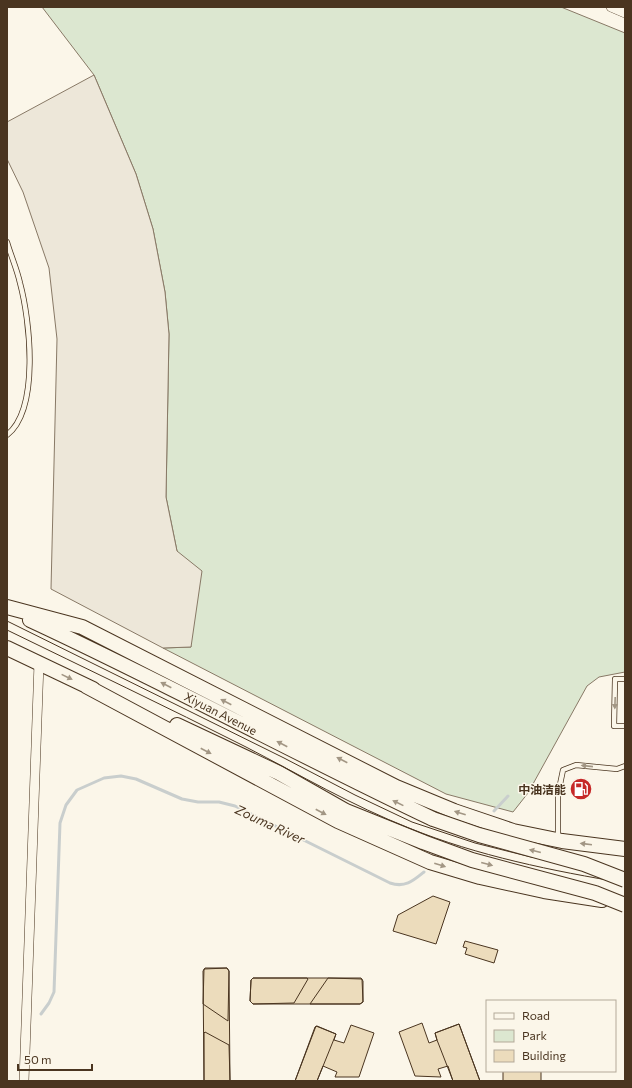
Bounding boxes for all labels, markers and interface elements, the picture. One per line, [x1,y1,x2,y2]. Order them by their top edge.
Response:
one-way arrow [62,674,73,680]
one-way arrow [160,682,172,688]
street label: Xiyuan Avenue [182,689,260,737]
one-way arrow [611,697,618,709]
one-way arrow [220,699,231,705]
one-way arrow [276,741,288,747]
one-way arrow [200,748,212,755]
one-way arrow [336,757,348,763]
one-way arrow [581,763,593,769]
fuel station icon: 中油洁能 [568,776,594,802]
place label: 中油洁能 [518,782,566,796]
one-way arrow [392,799,404,806]
water label: Zouma River [232,800,308,847]
one-way arrow [315,809,327,815]
one-way arrow [454,810,466,816]
one-way arrow [580,841,592,847]
one-way arrow [528,848,540,854]
one-way arrow [481,861,493,867]
one-way arrow [434,862,446,868]
legend [486,1000,616,1072]
text: Road [522,1008,550,1022]
text: Park [522,1028,548,1042]
scale bar [18,1046,92,1072]
text: Building [522,1048,566,1062]
text: 50 m [24,1052,52,1066]

